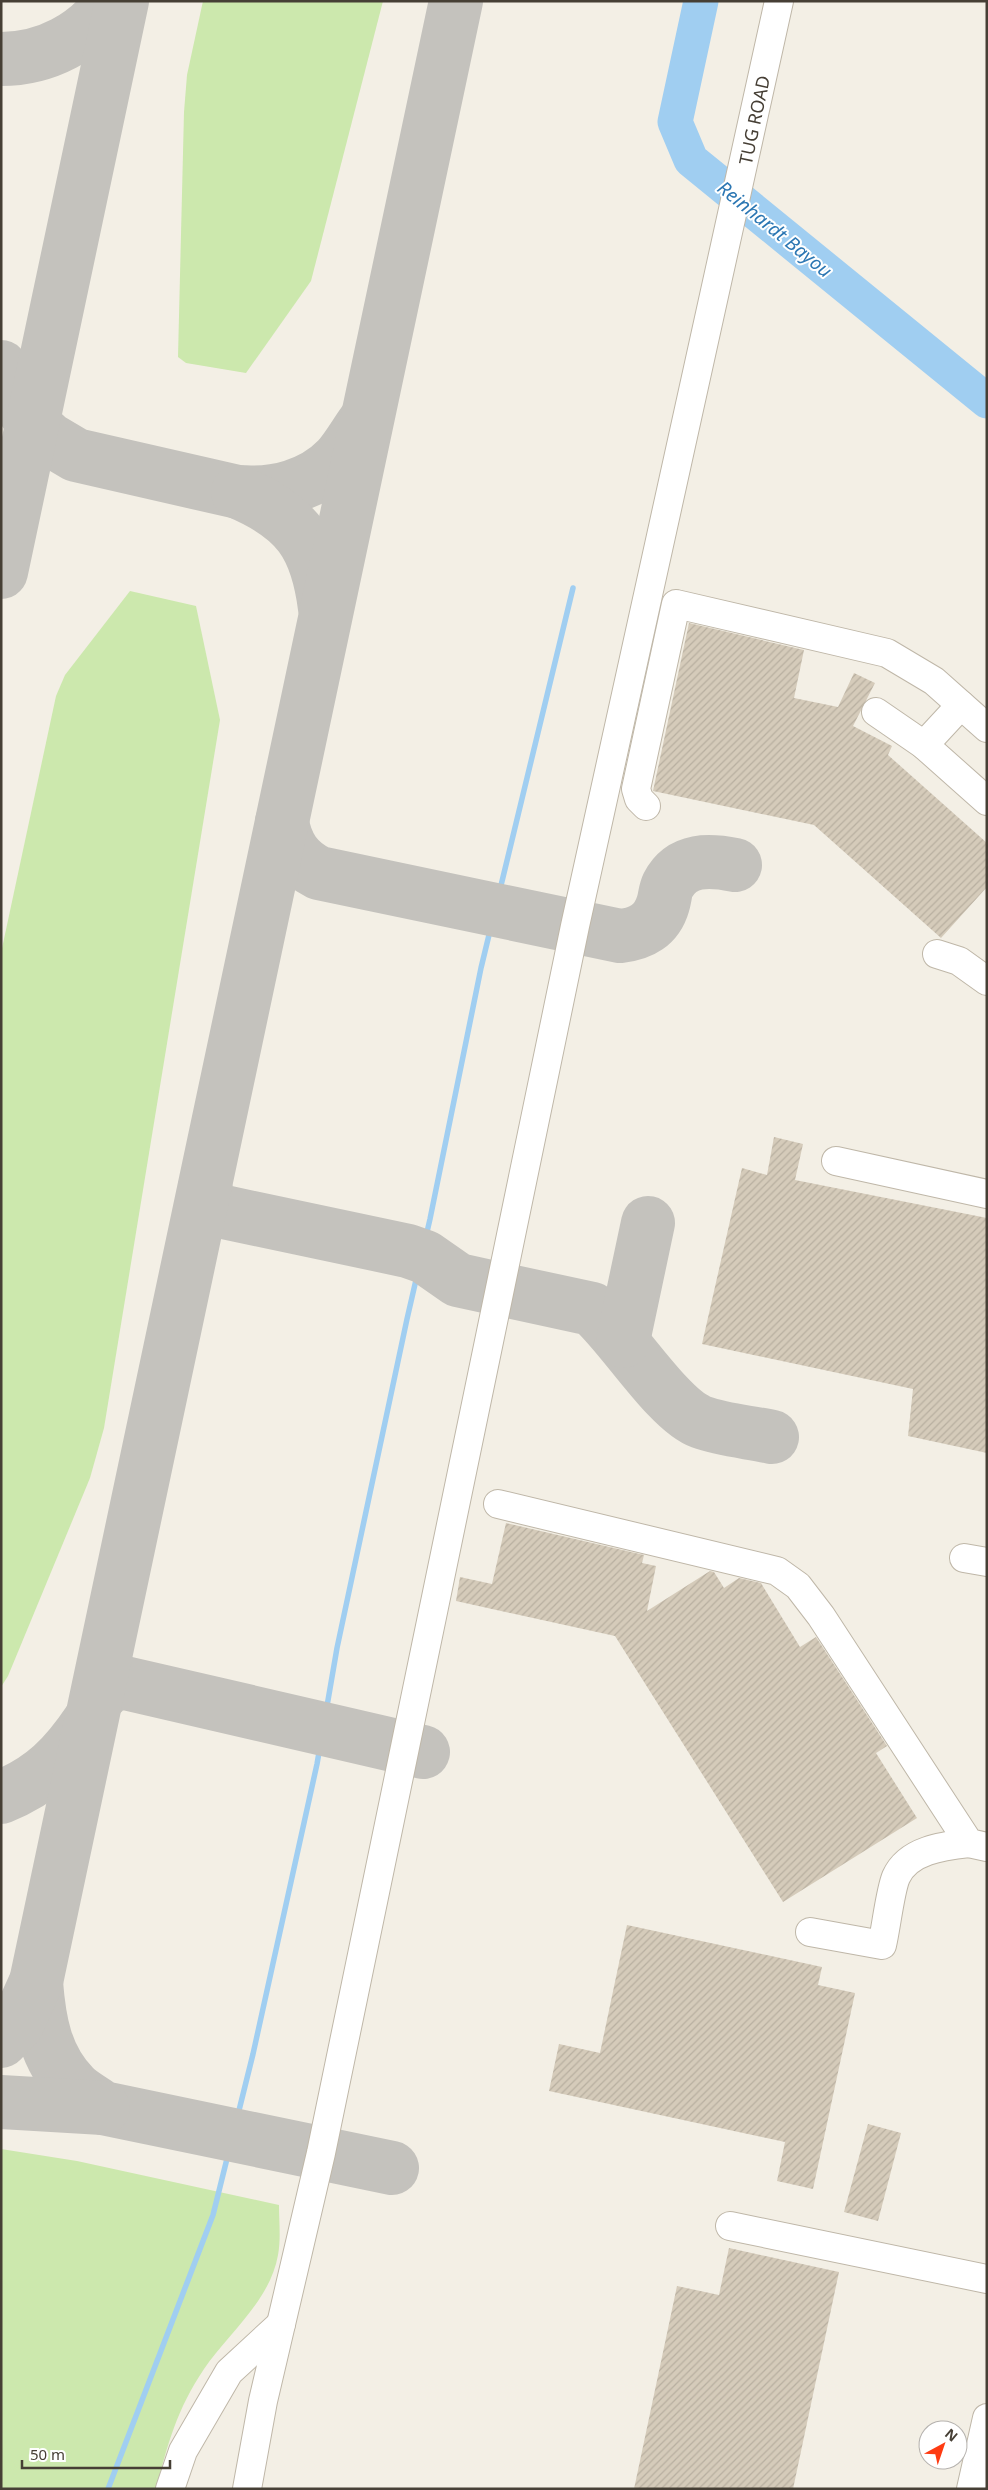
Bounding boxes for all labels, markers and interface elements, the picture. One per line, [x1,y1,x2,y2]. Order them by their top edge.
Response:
street label: TUG ROAD [733,73,775,167]
water label: Reinhardt Bayou [712,175,838,283]
north arrow [918,2420,968,2470]
text: N [941,2424,962,2446]
scale bar [22,2438,170,2470]
text: 50 m [30,2444,65,2464]

